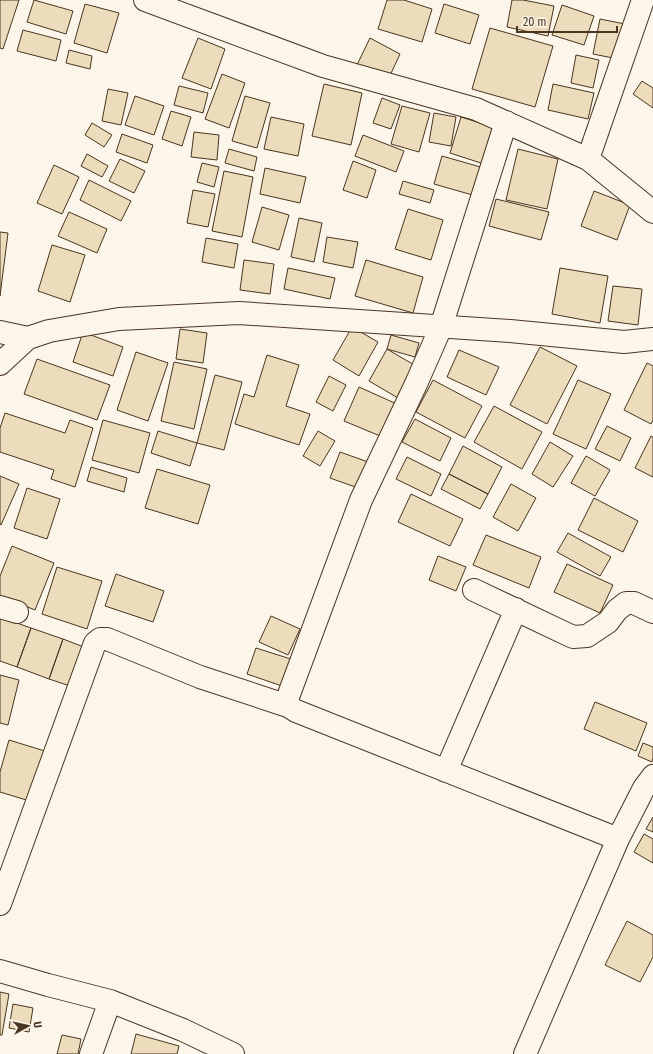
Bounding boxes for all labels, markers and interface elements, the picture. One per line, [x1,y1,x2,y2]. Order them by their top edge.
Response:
scale bar [517,8,617,34]
text: 20 m [523,15,547,29]
north arrow [8,1006,48,1046]
text: U [31,1021,44,1029]

